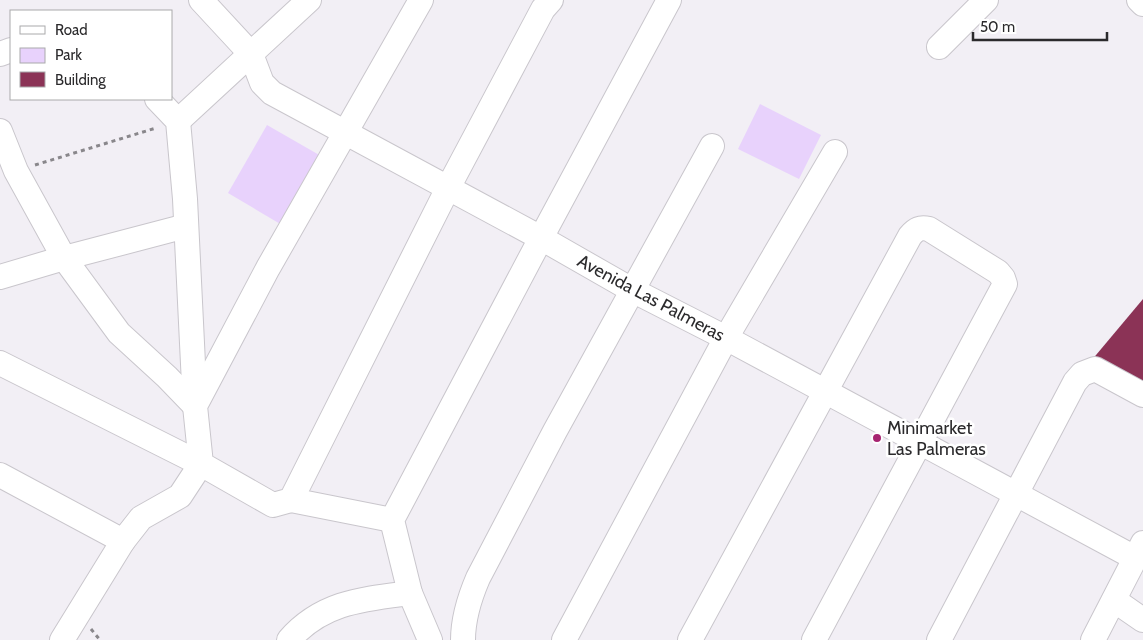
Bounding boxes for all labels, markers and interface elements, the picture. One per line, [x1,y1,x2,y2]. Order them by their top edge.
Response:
legend [10,10,172,100]
scale bar [973,10,1107,42]
text: 50 m [980,18,1015,36]
text: Road [55,21,88,39]
text: Park [55,46,82,64]
text: Building [55,71,106,89]
street label: Avenida Las Palmeras [574,250,728,346]
place label: Minimarket Las Palmeras [887,417,986,460]
marker: Minimarket Las Palmeras [871,432,883,444]

